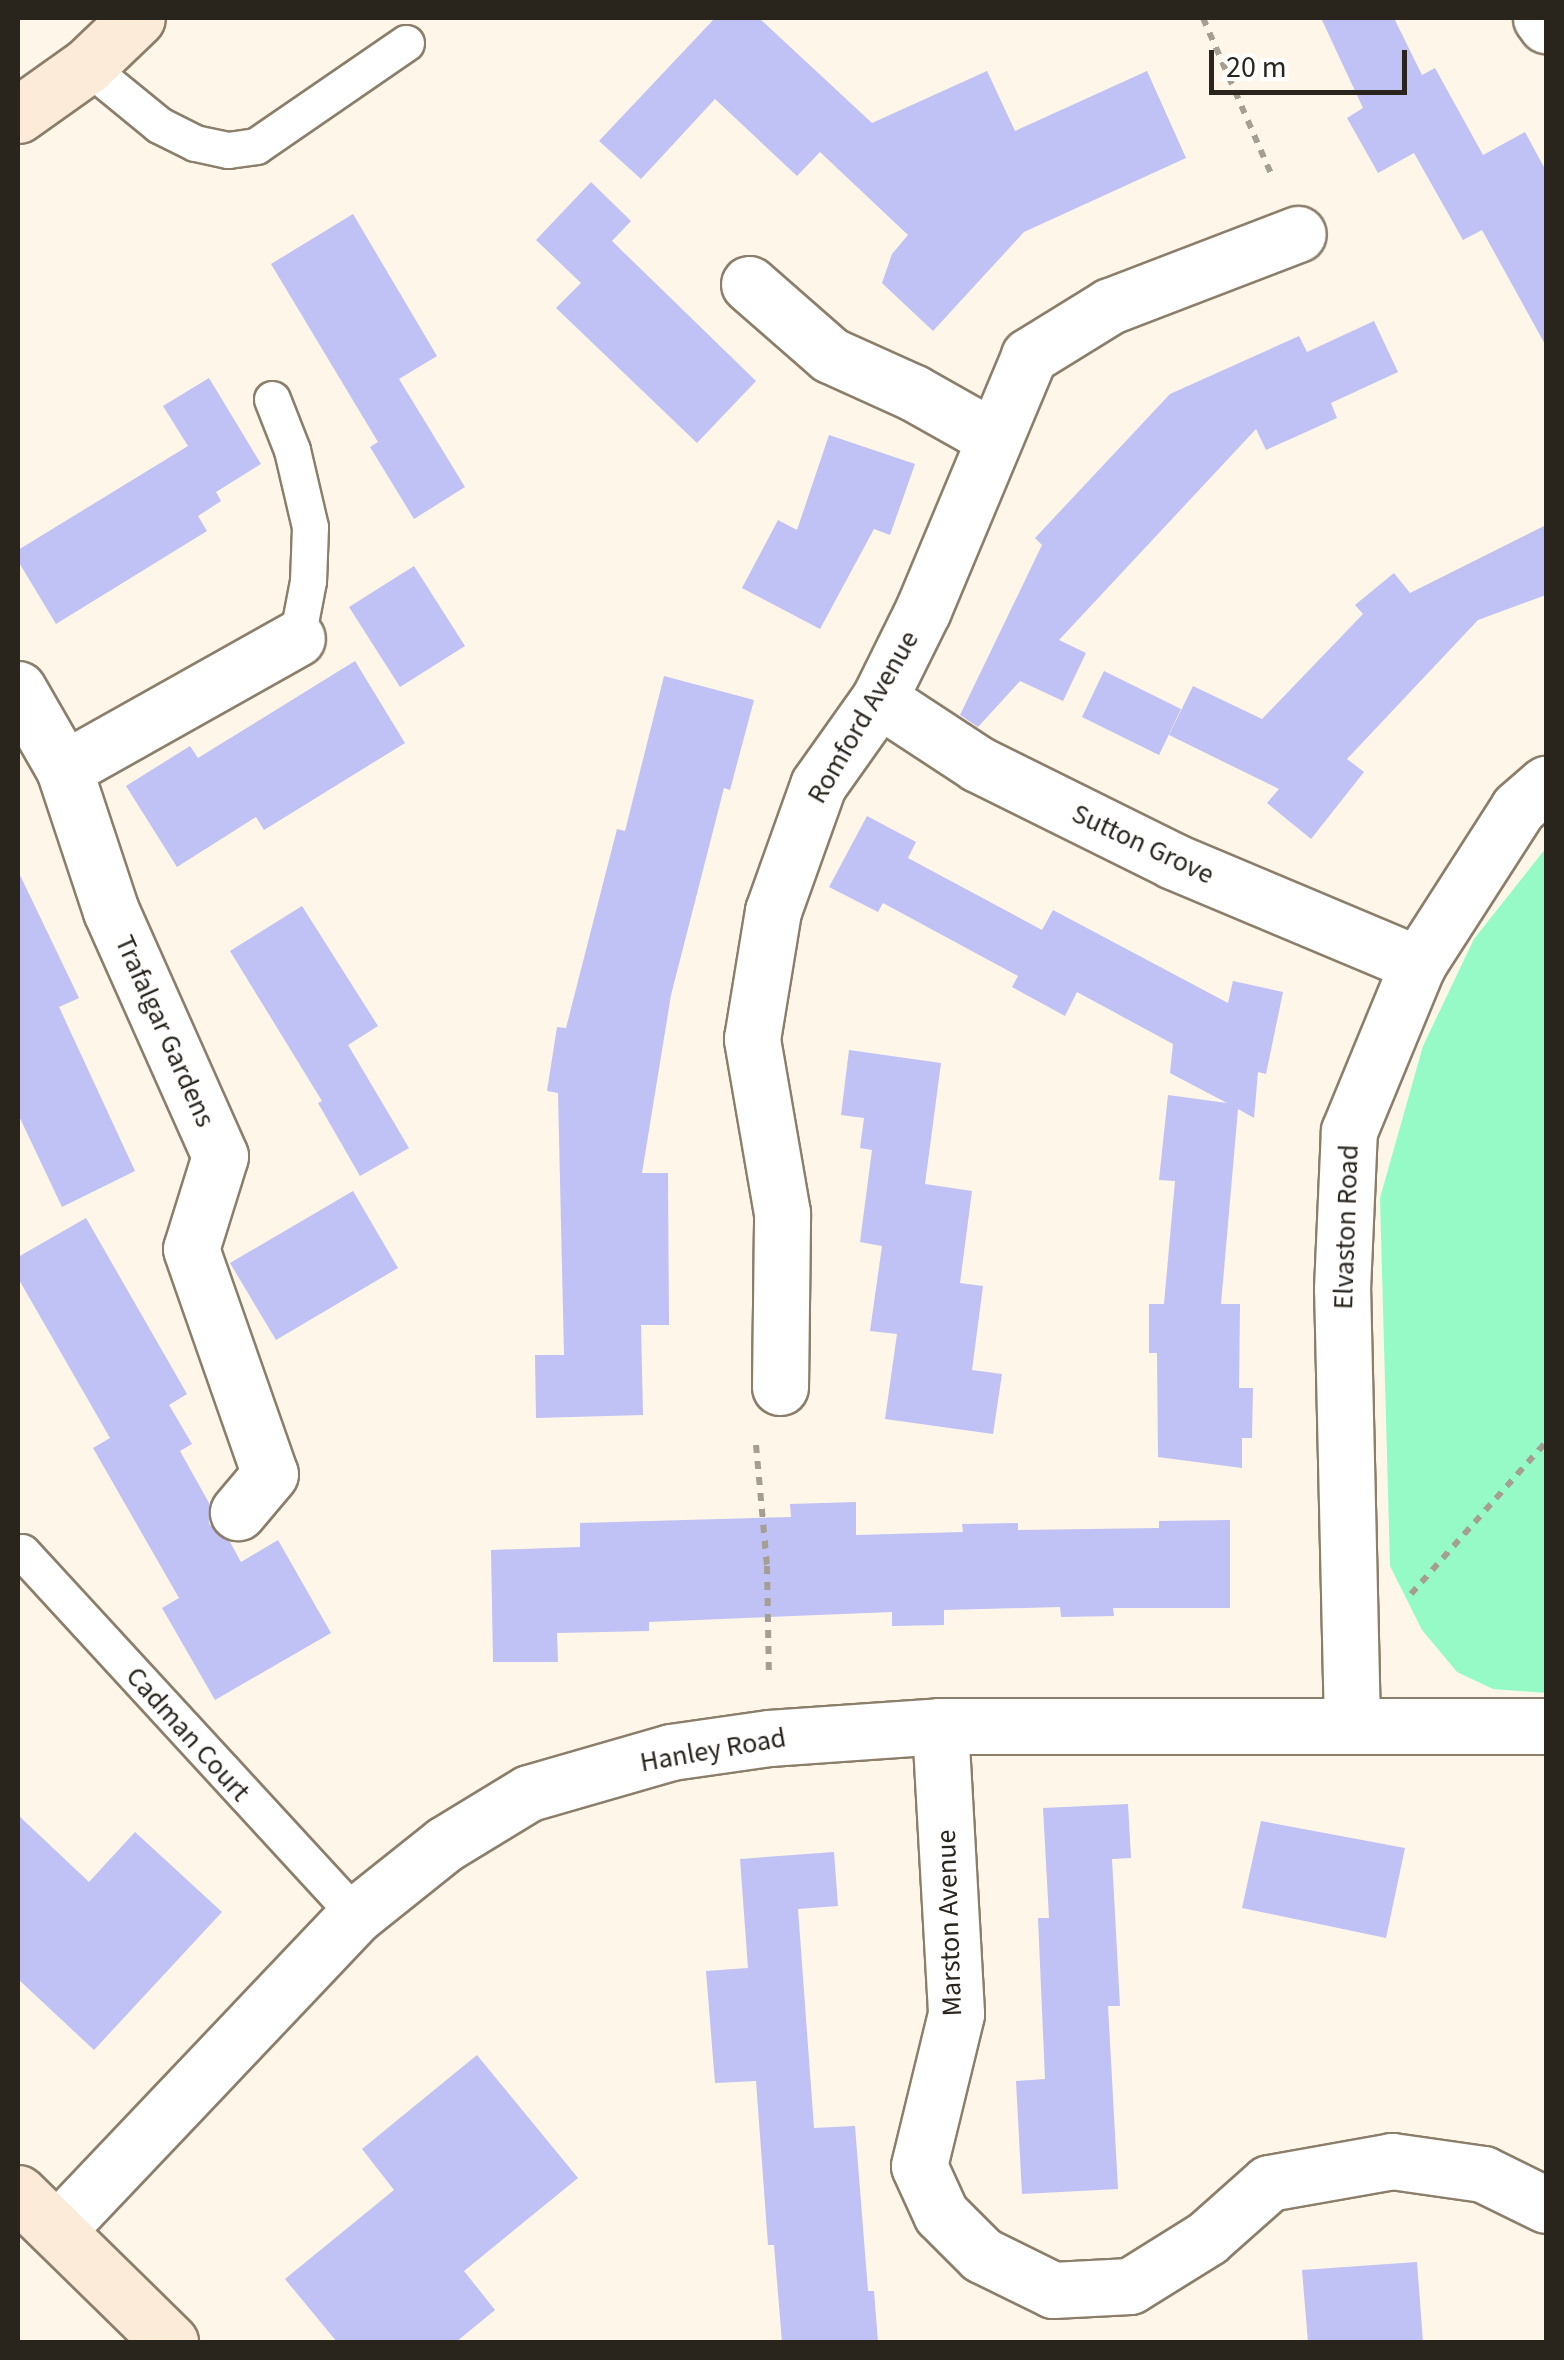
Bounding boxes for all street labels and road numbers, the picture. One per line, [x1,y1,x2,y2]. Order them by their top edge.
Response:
street label: Romford Avenue [800,625,926,809]
street label: Sutton Grove [1067,796,1219,892]
street label: Trafalgar Gardens [108,930,222,1132]
street label: Elvaston Road [1326,1144,1366,1310]
street label: Cadman Court [119,1660,257,1808]
street label: Hanley Road [637,1721,789,1779]
street label: Marston Avenue [929,1829,969,2017]

